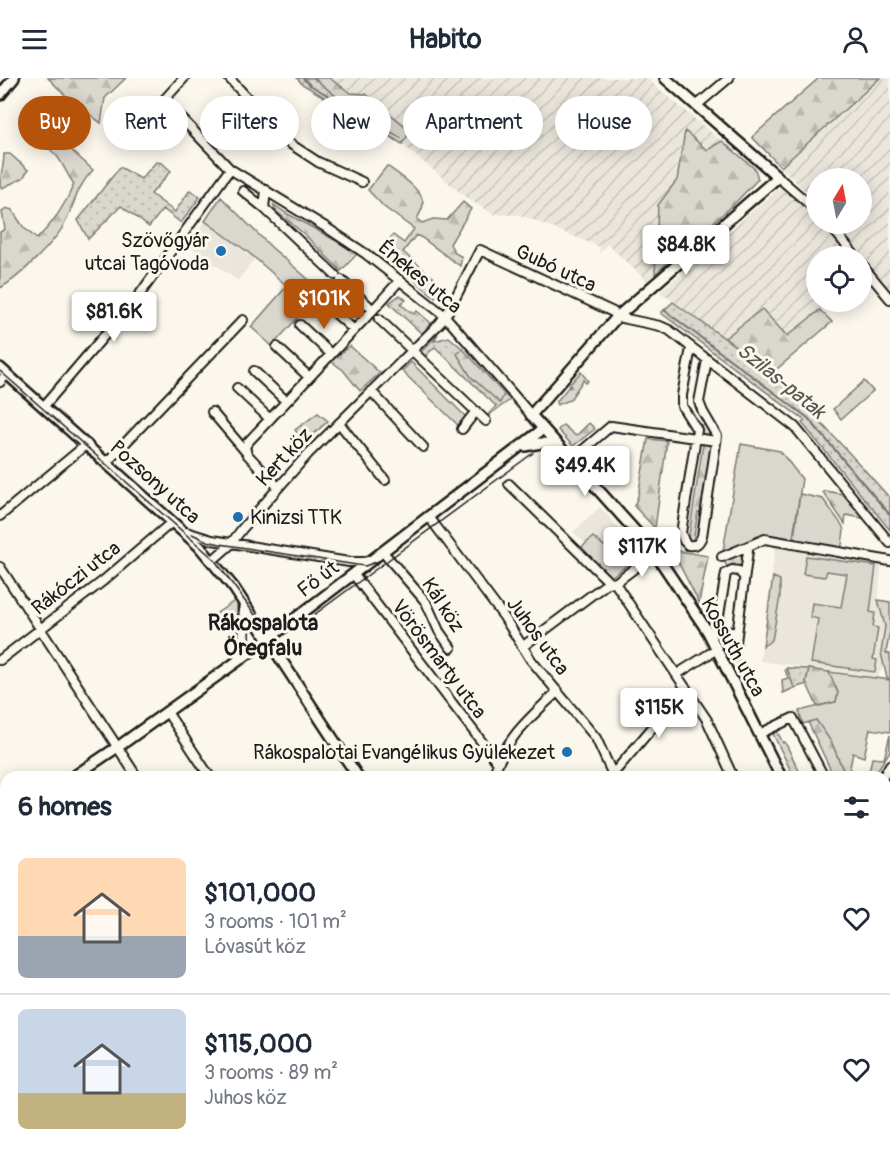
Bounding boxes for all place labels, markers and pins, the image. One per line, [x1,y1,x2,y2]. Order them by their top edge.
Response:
pin: $84.8K [637,225,735,276]
place label: Szövőgyár utcai Tagóvoda [84,228,209,276]
marker: Szövőgyár utcai Tagóvoda [214,244,228,258]
pin: $101K [282,279,366,330]
pin: $81.6K [65,292,163,343]
pin: $49.4K [536,446,634,497]
place label: Kinizsi TTK [250,505,342,530]
marker: Kinizsi TTK [231,510,245,524]
pin: $117K [600,527,684,578]
pin: $115K [617,688,701,739]
place label: Rákospalotai Evangélikus Gyülekezet [253,740,556,765]
marker: Rákospalotai Evangélikus Gyülekezet [560,745,574,759]

